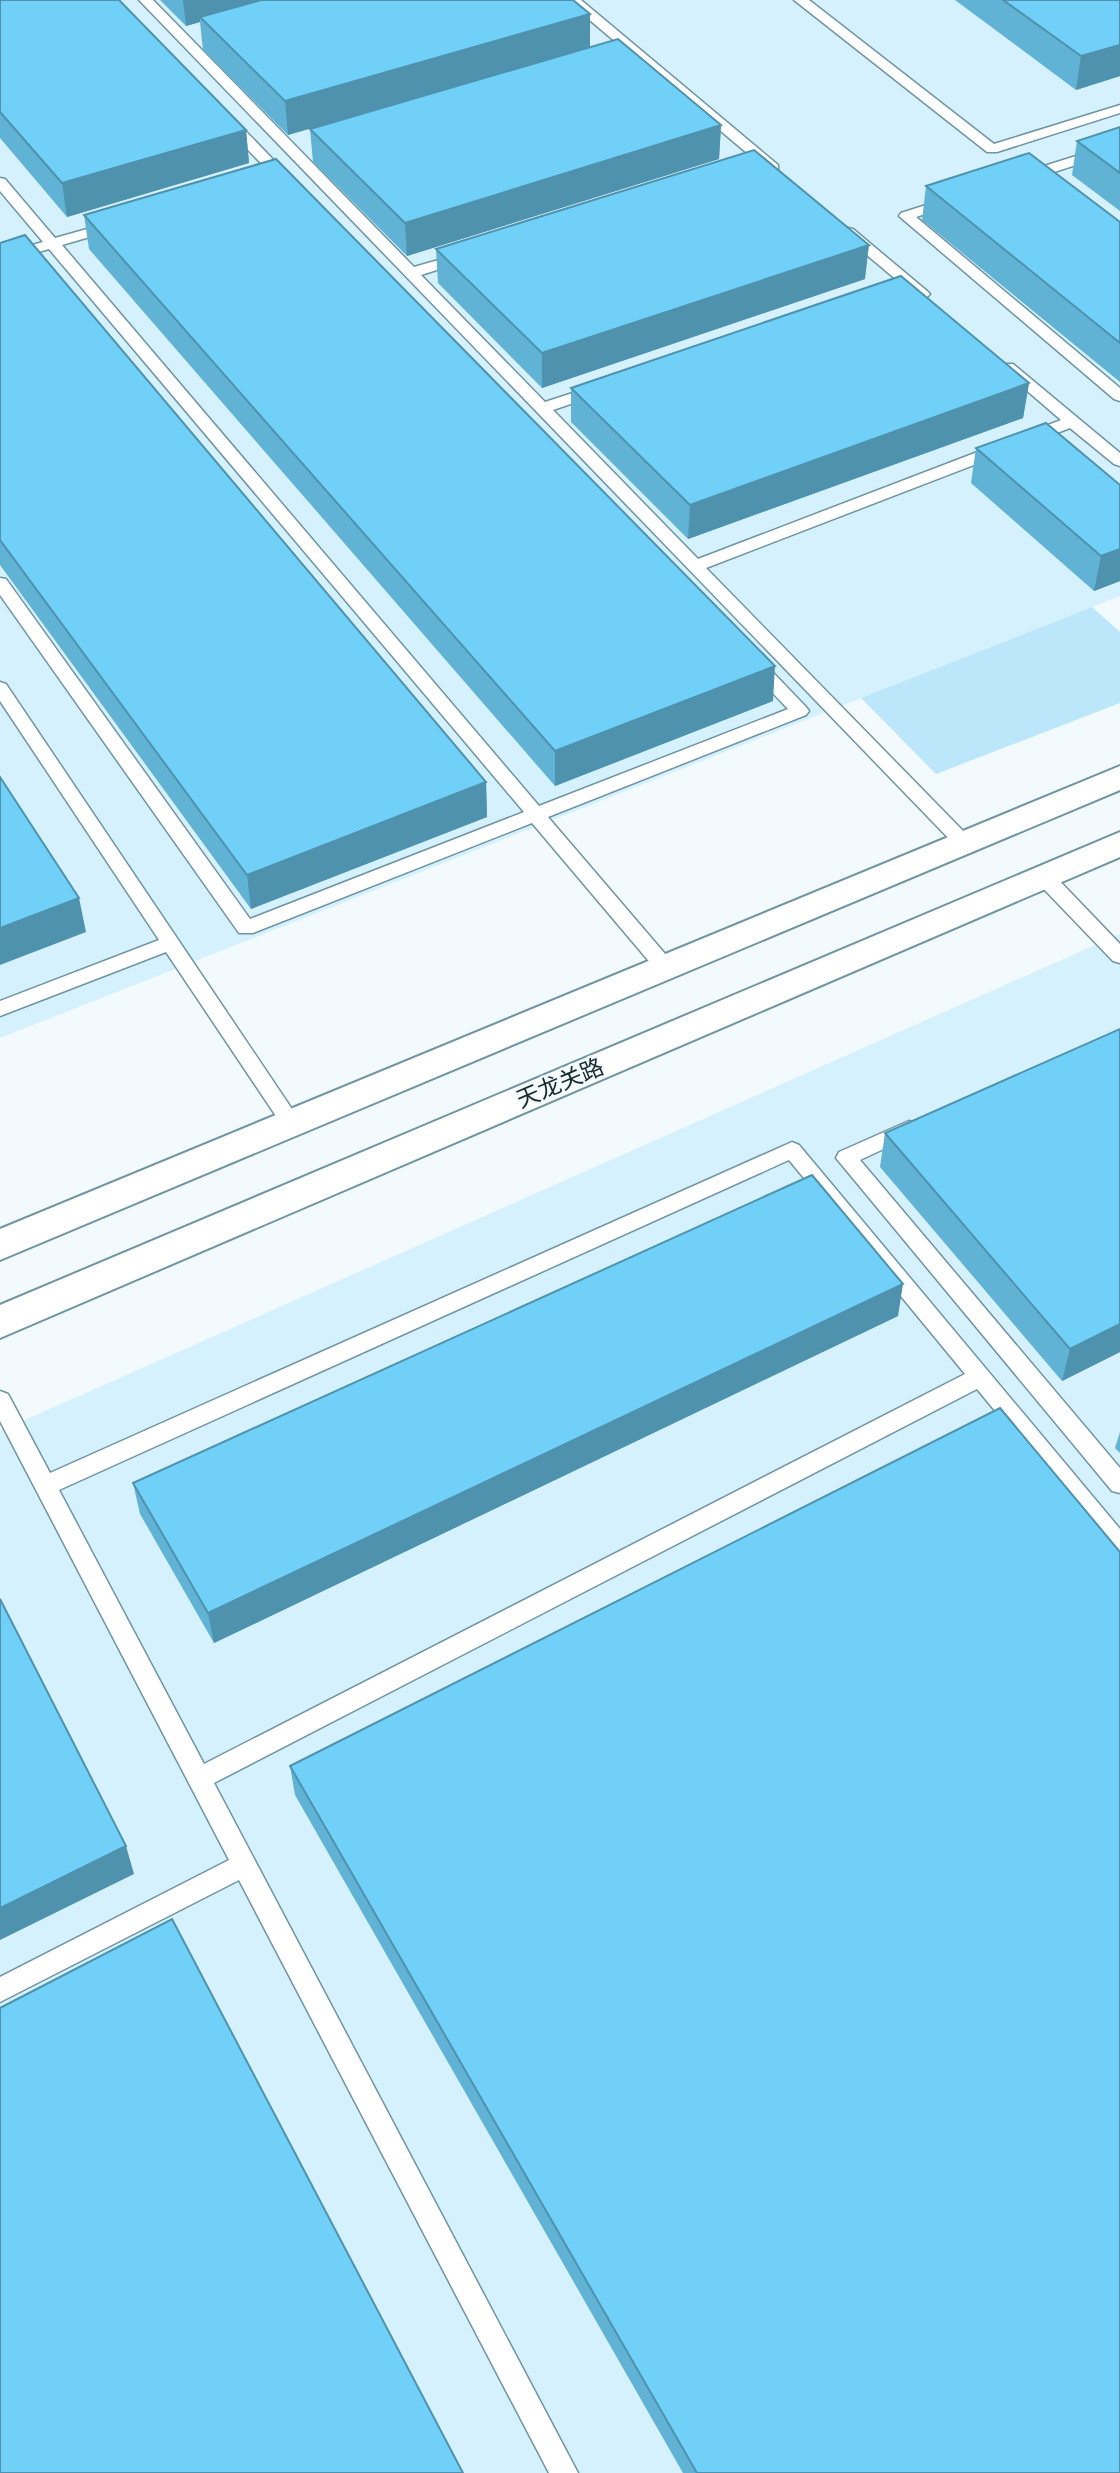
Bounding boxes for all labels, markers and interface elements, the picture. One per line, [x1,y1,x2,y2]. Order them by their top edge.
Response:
street label: 天龙关路 [511,1050,610,1118]

